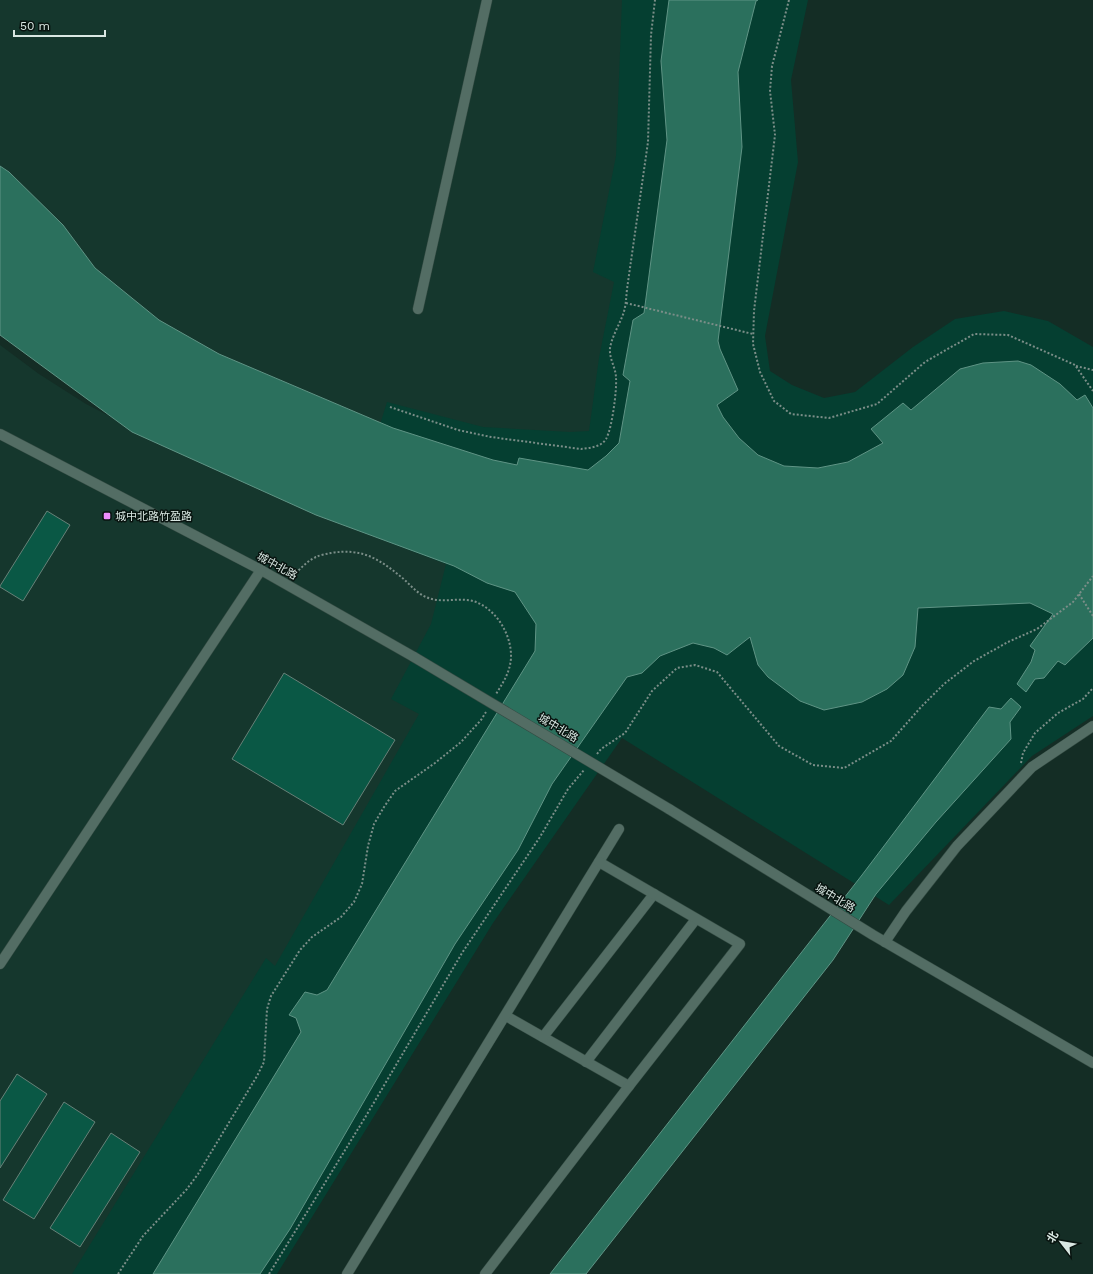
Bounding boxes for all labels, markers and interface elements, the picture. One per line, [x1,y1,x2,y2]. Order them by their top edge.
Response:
scale bar [14,12,105,38]
text: 50 m [20,19,50,33]
place label: 城中北路竹盈路 [115,510,192,523]
marker: 城中北路竹盈路 [102,511,112,521]
street label: 城中北路 [255,550,299,582]
street label: 城中北路 [536,711,580,745]
street label: 城中北路 [813,881,857,915]
north arrow [1041,1222,1081,1262]
text: 北 [1044,1229,1061,1245]

